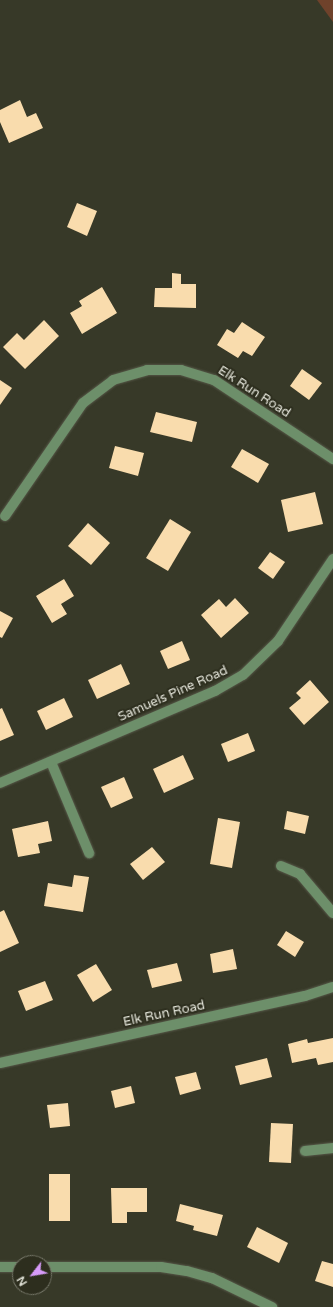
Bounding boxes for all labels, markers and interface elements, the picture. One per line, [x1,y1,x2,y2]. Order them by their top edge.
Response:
street label: Elk Run Road [215,363,293,421]
street label: Samuels Pine Road [116,663,230,725]
street label: Elk Run Road [122,998,206,1030]
north arrow [12,1255,52,1295]
text: N [14,1274,30,1288]

